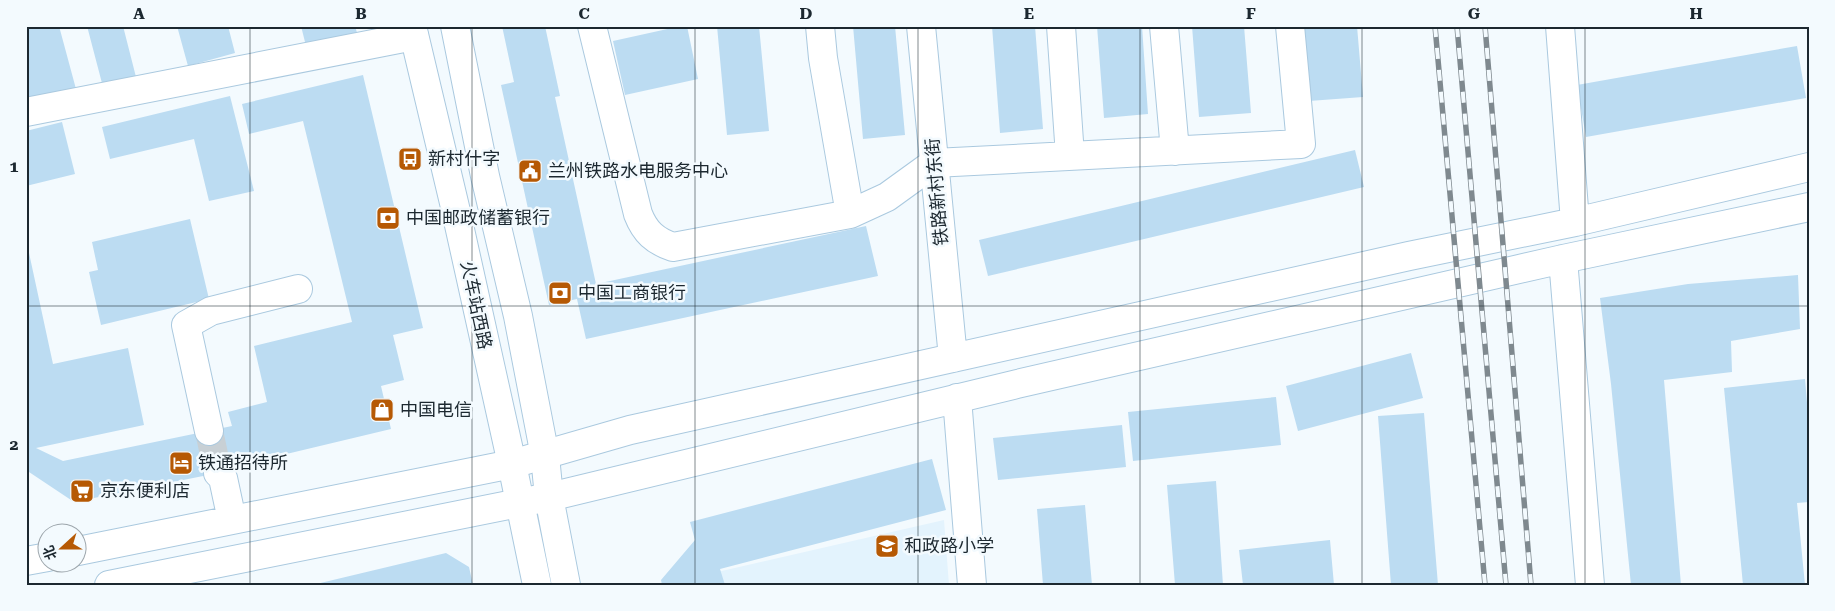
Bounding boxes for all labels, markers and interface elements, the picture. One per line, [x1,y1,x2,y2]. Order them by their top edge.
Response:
text: A [133,4,145,23]
text: B [355,4,367,23]
text: C [578,4,590,23]
text: D [800,4,813,23]
text: E [1024,4,1034,23]
text: F [1246,4,1256,23]
text: G [1468,4,1481,23]
text: H [1689,4,1703,23]
street label: 铁路新村东街 [921,137,952,247]
bus stop icon: 新村什字 [397,146,423,172]
place label: 新村什字 [428,148,500,169]
text: 1 [10,157,19,176]
public building icon: 兰州铁路水电服务中心 [517,158,543,184]
place label: 兰州铁路水电服务中心 [548,160,728,181]
bank icon: 中国邮政储蓄银行 [375,205,401,231]
place label: 中国邮政储蓄银行 [406,207,550,228]
street label: 火车站西路 [457,259,496,351]
bank icon: 中国工商银行 [547,280,573,306]
place label: 中国工商银行 [578,282,686,303]
shop icon: 中国电信 [369,397,395,423]
place label: 中国电信 [400,399,472,420]
text: 2 [10,435,19,454]
hotel icon: 铁通招待所 [168,450,194,476]
place label: 铁通招待所 [198,452,288,473]
supermarket icon: 京东便利店 [69,478,95,504]
place label: 京东便利店 [100,480,190,501]
north arrow [38,524,88,574]
school or university icon: 和政路小学 [874,533,900,559]
place label: 和政路小学 [904,535,994,556]
text: 北 [40,543,60,562]

